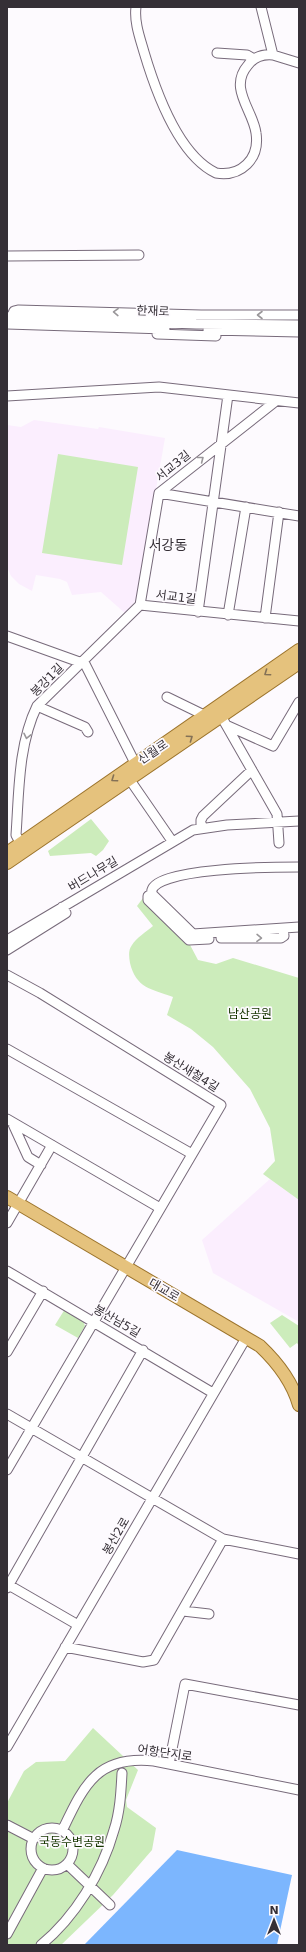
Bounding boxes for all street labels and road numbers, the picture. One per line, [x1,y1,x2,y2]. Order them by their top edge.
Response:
street label: 한재로 [136,303,170,319]
street label: 서교3길 [153,448,193,484]
street label: 서교1길 [155,588,197,606]
street label: 봉강1길 [28,661,66,699]
street label: 신월로 [135,737,171,767]
street label: 버드나무길 [66,854,120,894]
street label: 봉산새철4길 [161,1049,221,1095]
street label: 대교로 [146,1276,182,1304]
street label: 봉산남5길 [91,1302,143,1340]
street label: 봉산2로 [100,1515,132,1557]
street label: 어항단지로 [137,1742,193,1764]

